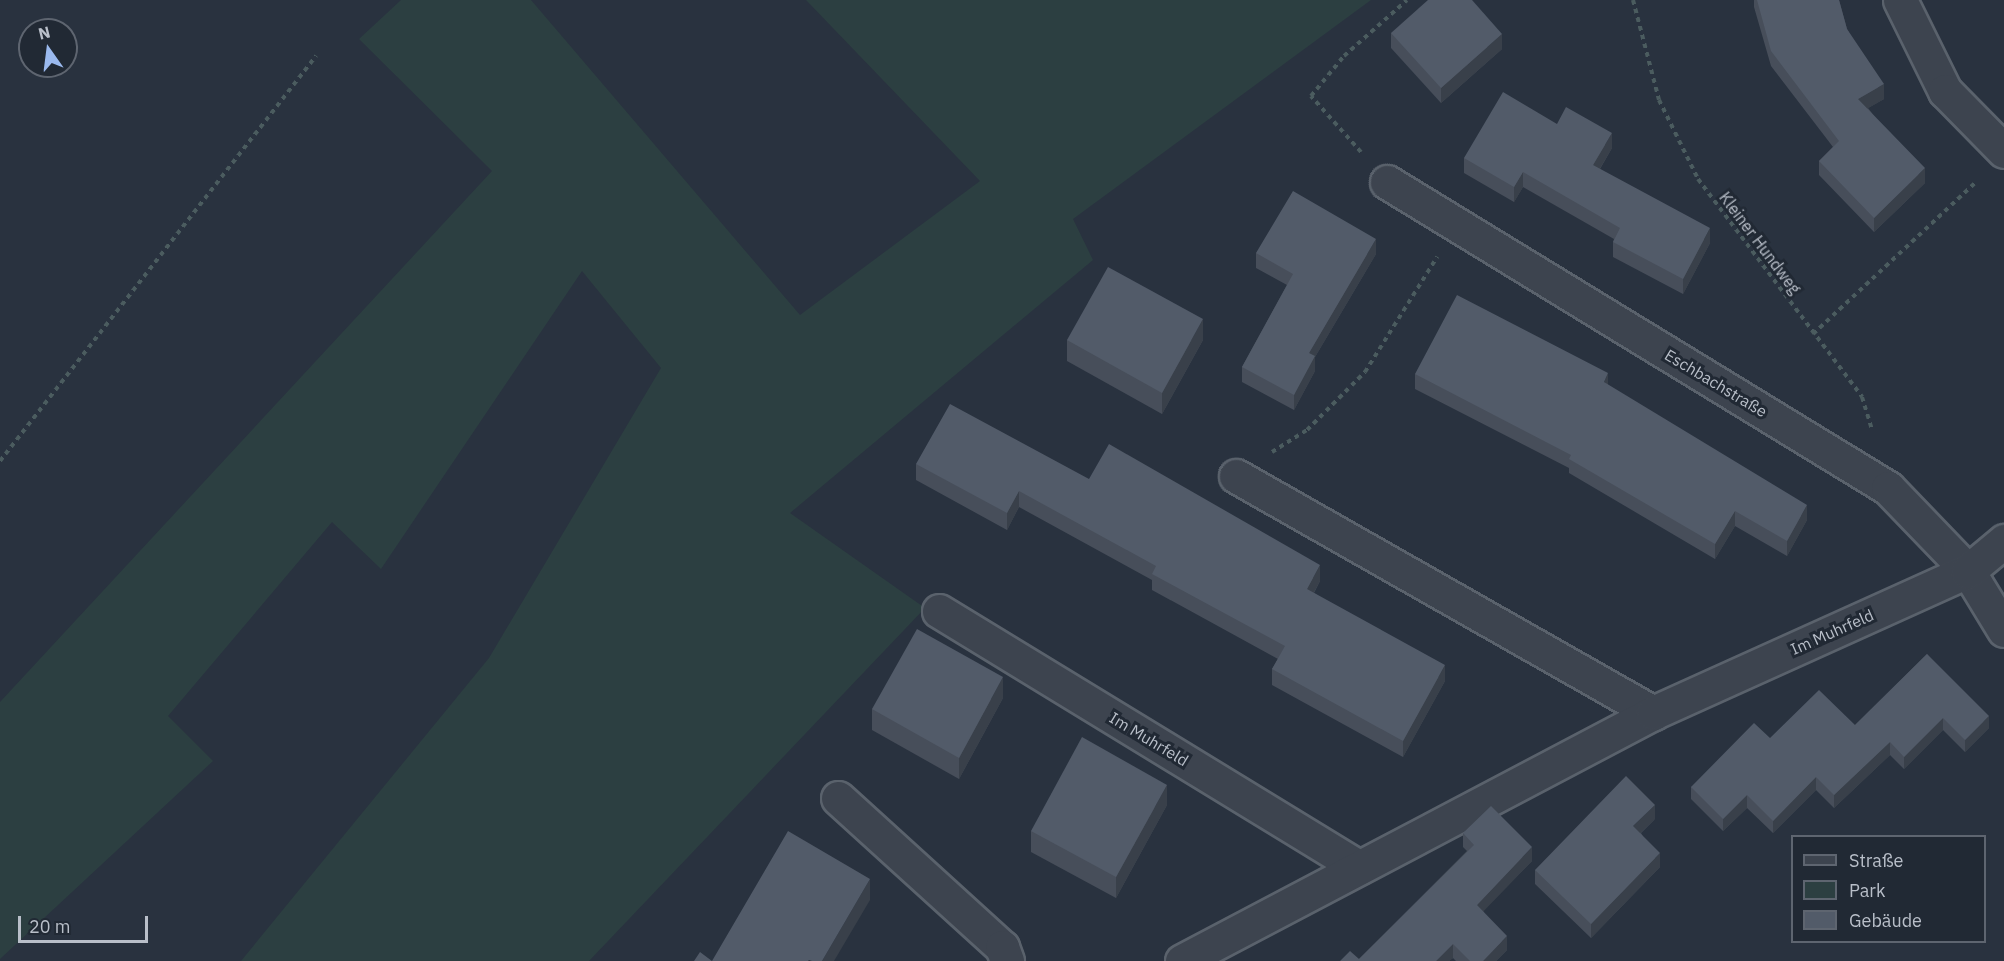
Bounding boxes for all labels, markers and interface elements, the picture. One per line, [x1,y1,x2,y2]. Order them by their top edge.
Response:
north arrow [18,18,78,78]
text: N [36,21,52,44]
street label: Kleiner Hundweg [1715,188,1805,298]
street label: Eschbachstraße [1661,345,1771,421]
street label: Im Muhrfeld [1788,605,1876,659]
street label: Im Muhrfeld [1106,708,1192,770]
legend [1791,835,1986,943]
text: Straße [1849,849,1903,872]
text: Park [1849,879,1885,902]
scale bar [21,904,152,942]
text: Gebäude [1849,909,1922,932]
text: 20 m [29,915,71,938]

